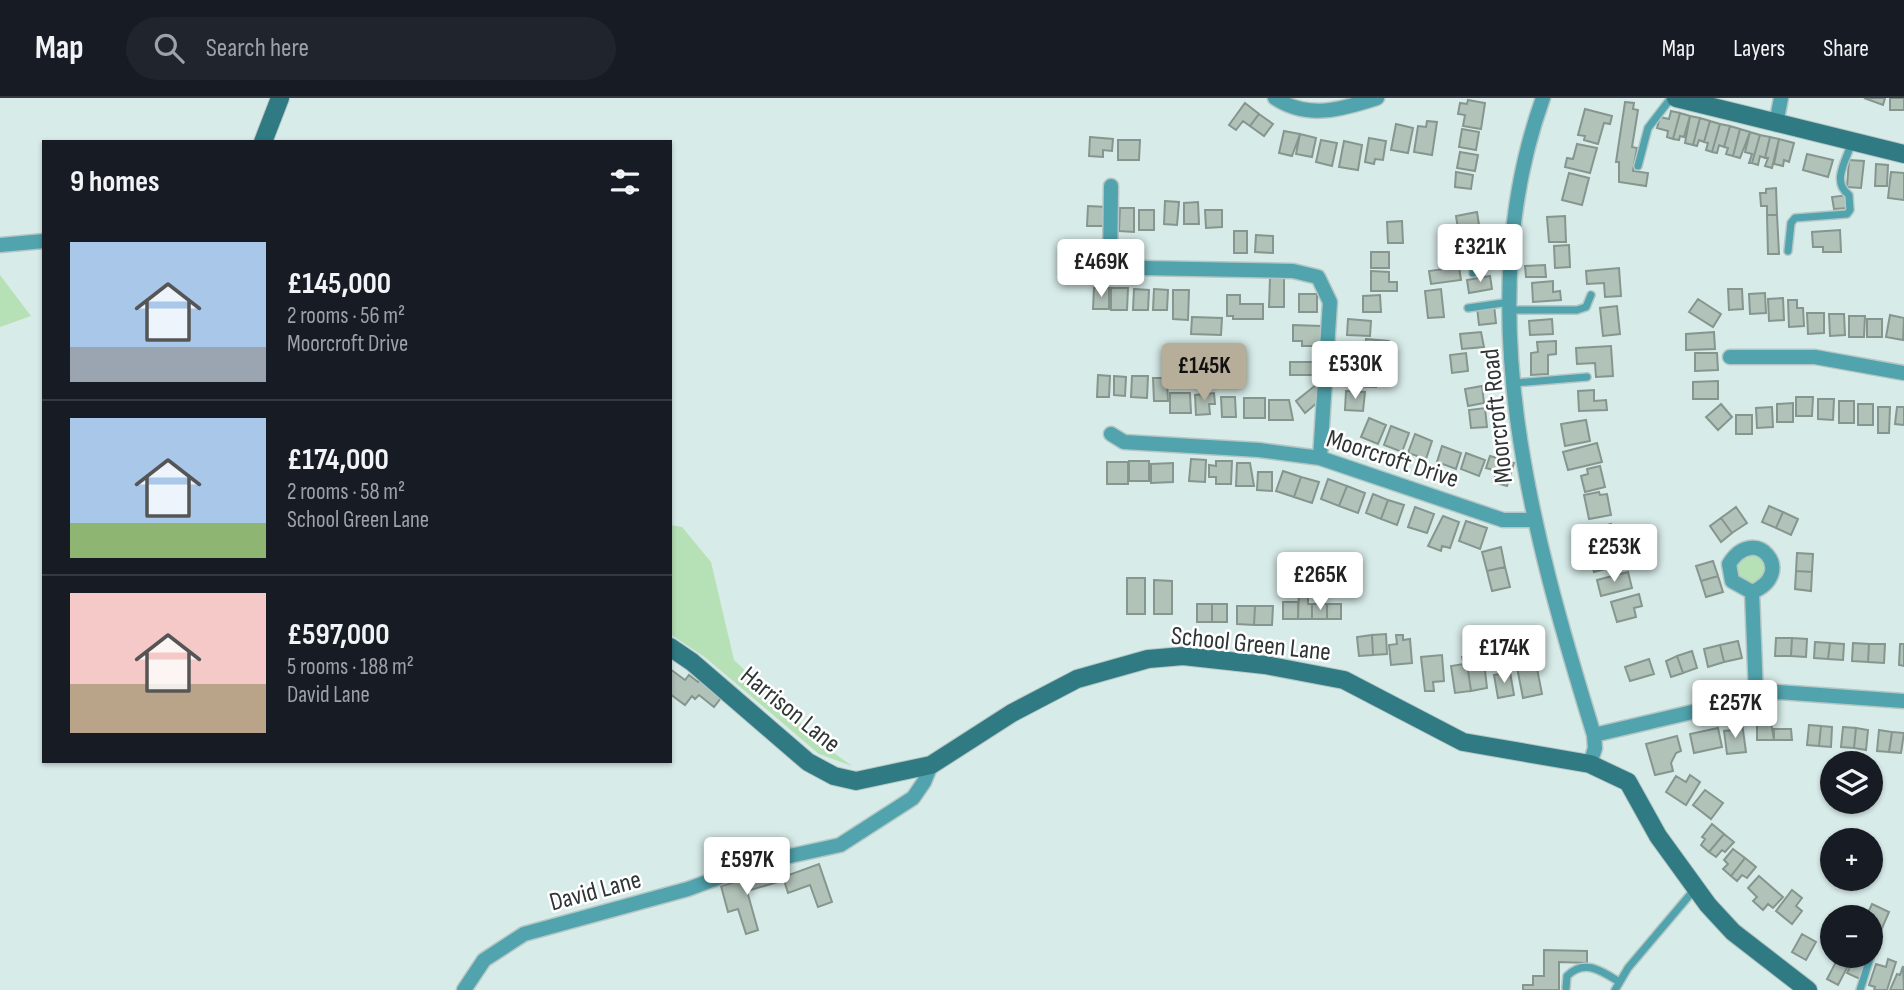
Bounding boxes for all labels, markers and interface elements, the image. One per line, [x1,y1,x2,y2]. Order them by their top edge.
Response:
search box [126,17,616,80]
text: Map [35,28,84,68]
icon: search [150,29,188,67]
text: Search here [206,33,309,64]
text: Map [1662,34,1695,63]
text: Layers [1733,34,1785,63]
text: Share [1823,34,1869,63]
icon: filters [606,163,644,201]
text: 9 homes [70,164,160,200]
pin: £321K [1431,225,1529,284]
text: £321K [1454,233,1506,261]
pin: £469K [1052,240,1150,299]
text: £469K [1073,248,1129,276]
text: £145,000 [287,266,391,302]
icon: home [126,270,210,354]
text: 2 rooms · 56 m² [287,302,405,330]
text: Moorcroft Drive [287,330,408,358]
pin: £530K [1306,342,1404,401]
pin: £145K [1155,344,1253,403]
street label: Moorcroft Road [1475,347,1520,485]
text: £530K [1328,350,1382,378]
text: £145K [1177,352,1231,380]
street label: Moorcroft Drive [1323,424,1462,495]
text: £174,000 [287,442,389,478]
icon: home [126,446,210,530]
text: 2 rooms · 58 m² [287,478,405,506]
text: School Green Lane [287,506,429,534]
pin: £253K [1565,524,1663,584]
text: £253K [1587,533,1641,561]
pin: £265K [1271,552,1369,612]
text: £265K [1293,561,1347,589]
text: £597,000 [287,617,390,653]
icon: home [126,621,210,705]
street label: School Green Lane [1169,621,1332,668]
pin: £174K [1455,626,1553,685]
text: £174K [1478,634,1530,662]
text: 5 rooms · 188 m² [287,653,414,681]
street label: Harrison Lane [734,660,846,760]
pin: £257K [1686,680,1784,740]
text: David Lane [287,681,370,709]
text: £257K [1708,689,1762,717]
map controls [1820,751,1883,968]
button: layers [1820,751,1883,814]
button: + [1820,828,1883,891]
pin: £597K [698,838,796,897]
text: £597K [720,846,774,874]
street label: David Lane [546,864,645,919]
button: − [1820,905,1883,968]

